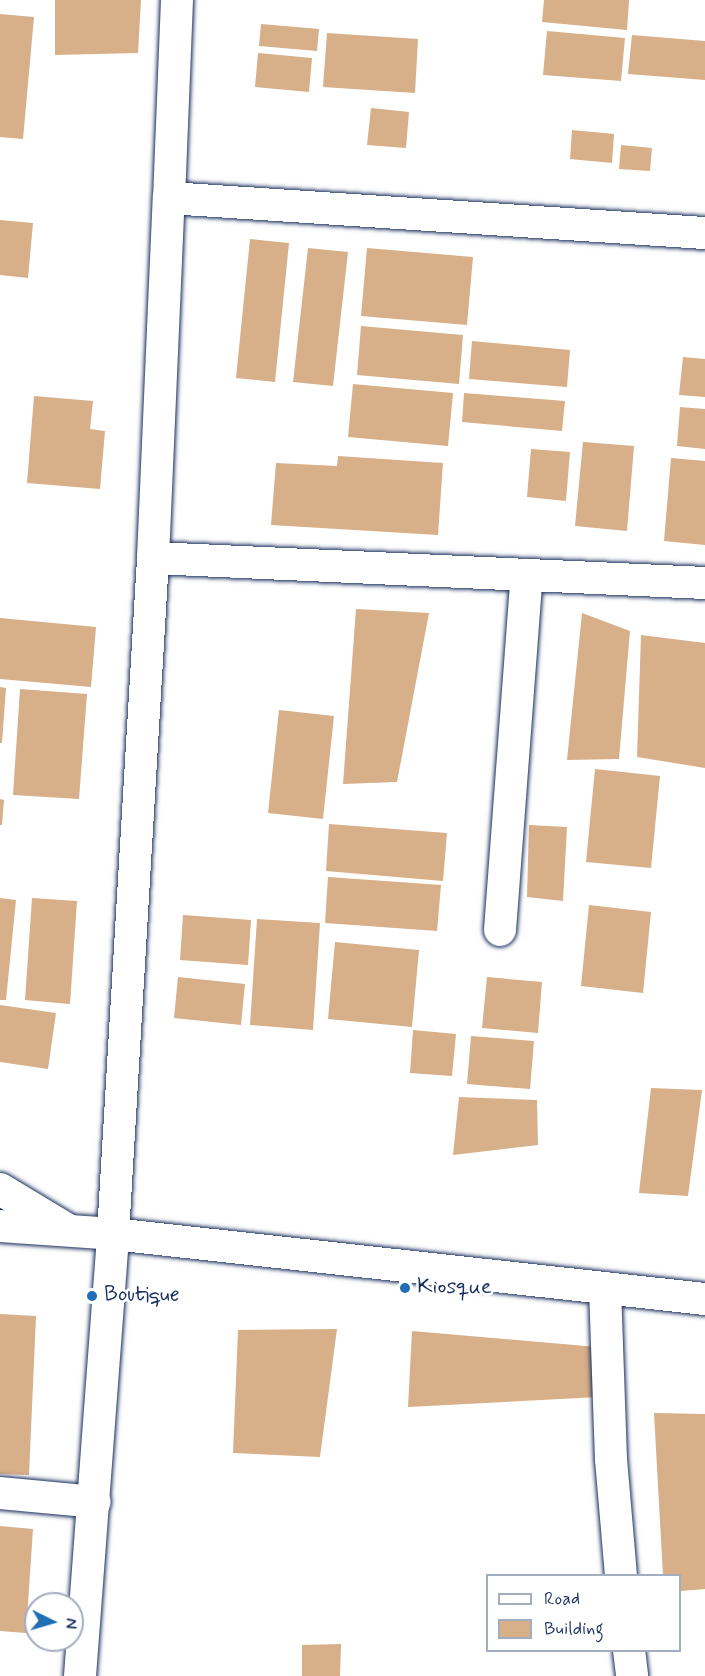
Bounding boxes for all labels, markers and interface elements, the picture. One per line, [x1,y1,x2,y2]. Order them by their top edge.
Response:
place label: Kiosque [417,1275,492,1301]
marker: Kiosque [398,1281,412,1295]
place label: Boutique [104,1283,180,1309]
marker: Boutique [85,1289,99,1303]
legend [486,1574,681,1652]
text: Road [544,1587,580,1611]
north arrow [24,1592,84,1652]
text: N [60,1617,81,1630]
text: Building [544,1617,604,1641]

